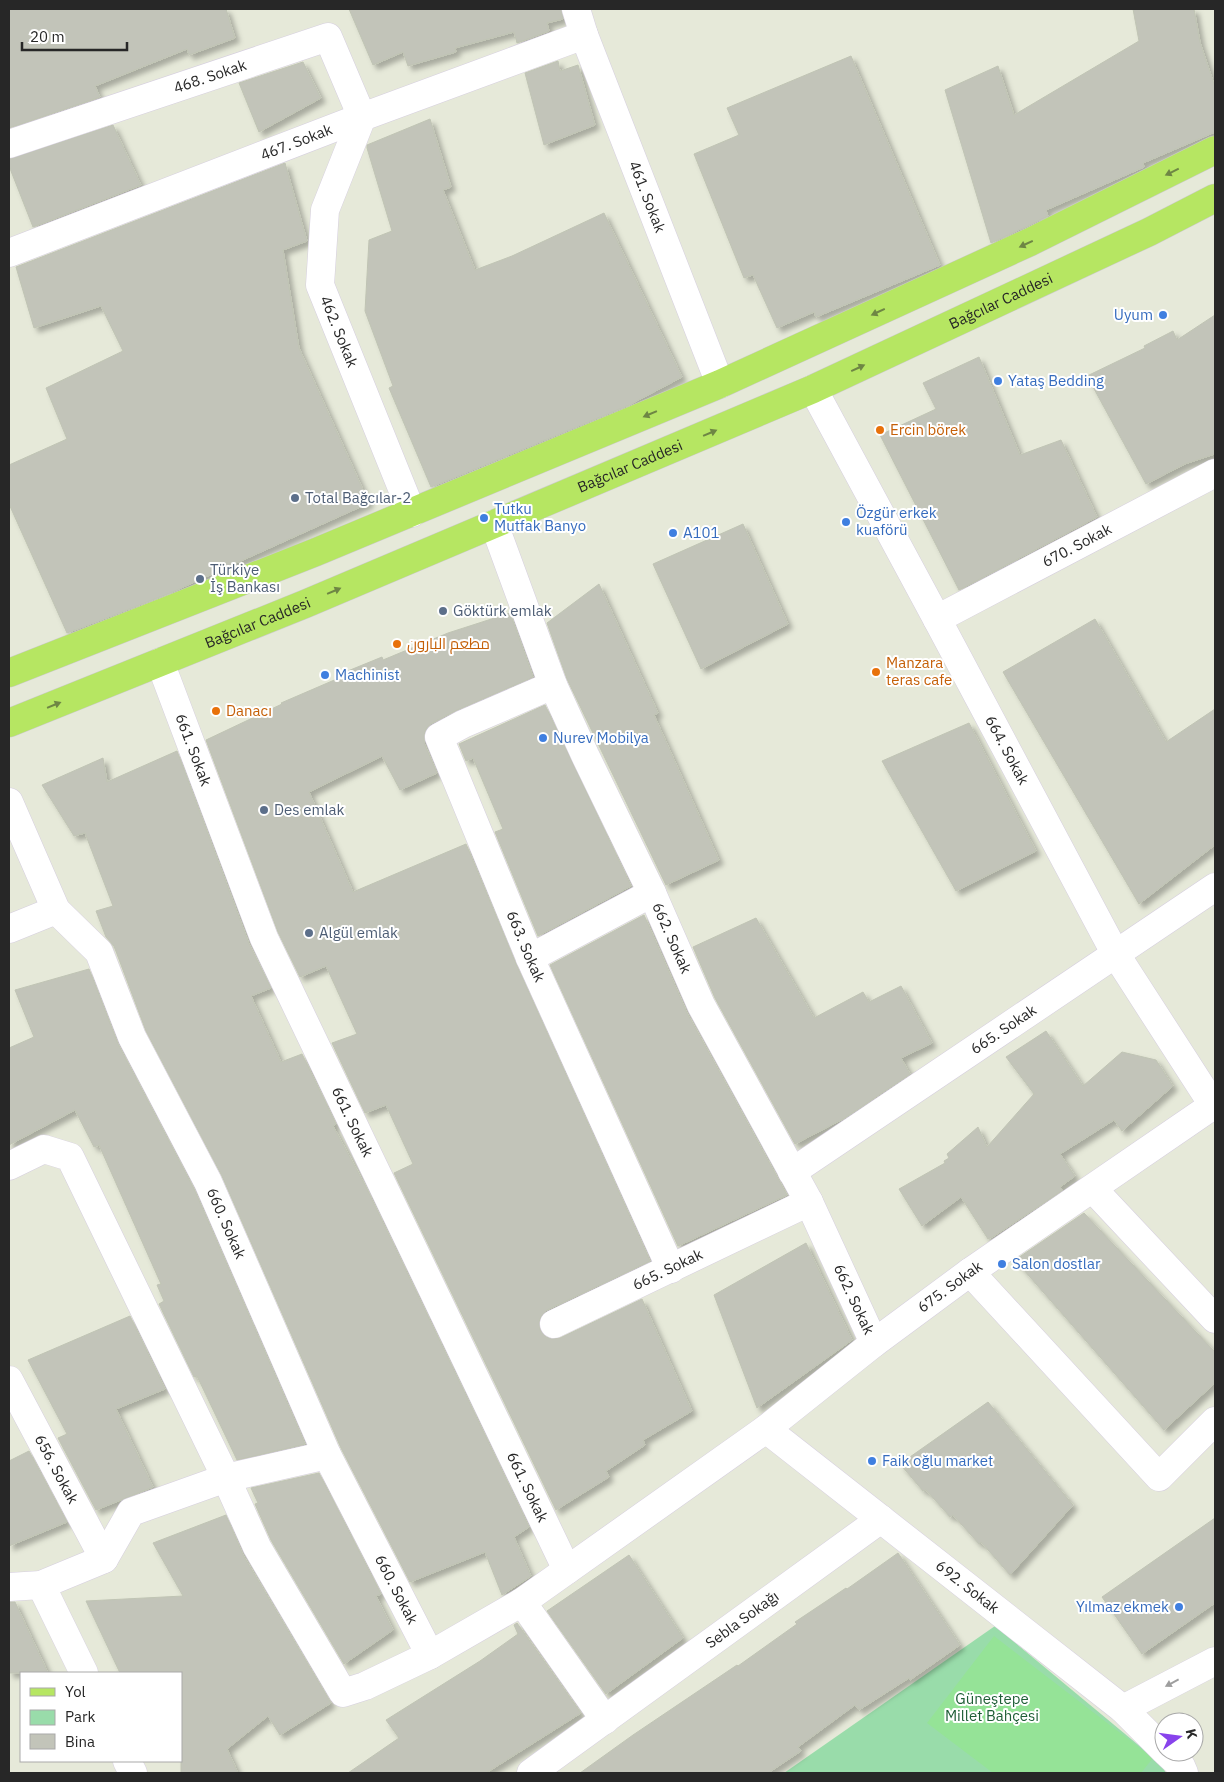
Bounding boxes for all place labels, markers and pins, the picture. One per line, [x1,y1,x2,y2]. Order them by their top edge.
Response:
place label: Uyum [1114,305,1153,324]
marker: Uyum [1157,309,1169,321]
place label: Yataş Bedding [1008,371,1104,390]
marker: Yataş Bedding [992,375,1004,387]
place label: Ercin börek [890,420,966,439]
marker: Ercin börek [874,424,886,436]
place label: Total Bağcılar-2 [305,488,411,507]
marker: Total Bağcılar-2 [289,492,301,504]
place label: Tutku Mutfak Banyo [494,499,586,535]
place label: Özgür erkek kuaförü [856,503,937,539]
marker: Tutku Mutfak Banyo [478,512,490,524]
marker: Özgür erkek kuaförü [840,516,852,528]
place label: A101 [683,523,720,542]
marker: A101 [667,527,679,539]
place label: Türkiye İş Bankası [210,560,280,596]
marker: Türkiye İş Bankası [194,573,206,585]
place label: Göktürk emlak [453,601,552,620]
marker: Göktürk emlak [437,605,449,617]
place label: مطعم البارون [407,634,490,654]
marker: مطعم البارون [391,638,403,650]
place label: Manzara teras cafe [886,653,952,689]
place label: Machinist [335,665,400,684]
marker: Manzara teras cafe [870,666,882,678]
marker: Machinist [319,669,331,681]
place label: Danacı [226,701,272,720]
marker: Danacı [210,705,222,717]
place label: Nurev Mobilya [553,728,649,747]
marker: Nurev Mobilya [537,732,549,744]
place label: Des emlak [274,800,345,819]
marker: Des emlak [258,804,270,816]
place label: Algül emlak [319,923,398,942]
marker: Algül emlak [303,927,315,939]
place label: Salon dostlar [1012,1254,1101,1273]
marker: Salon dostlar [996,1258,1008,1270]
place label: Faik oğlu market [882,1451,993,1470]
marker: Faik oğlu market [866,1455,878,1467]
place label: Yılmaz ekmek [1076,1597,1169,1616]
marker: Yılmaz ekmek [1173,1601,1185,1613]

